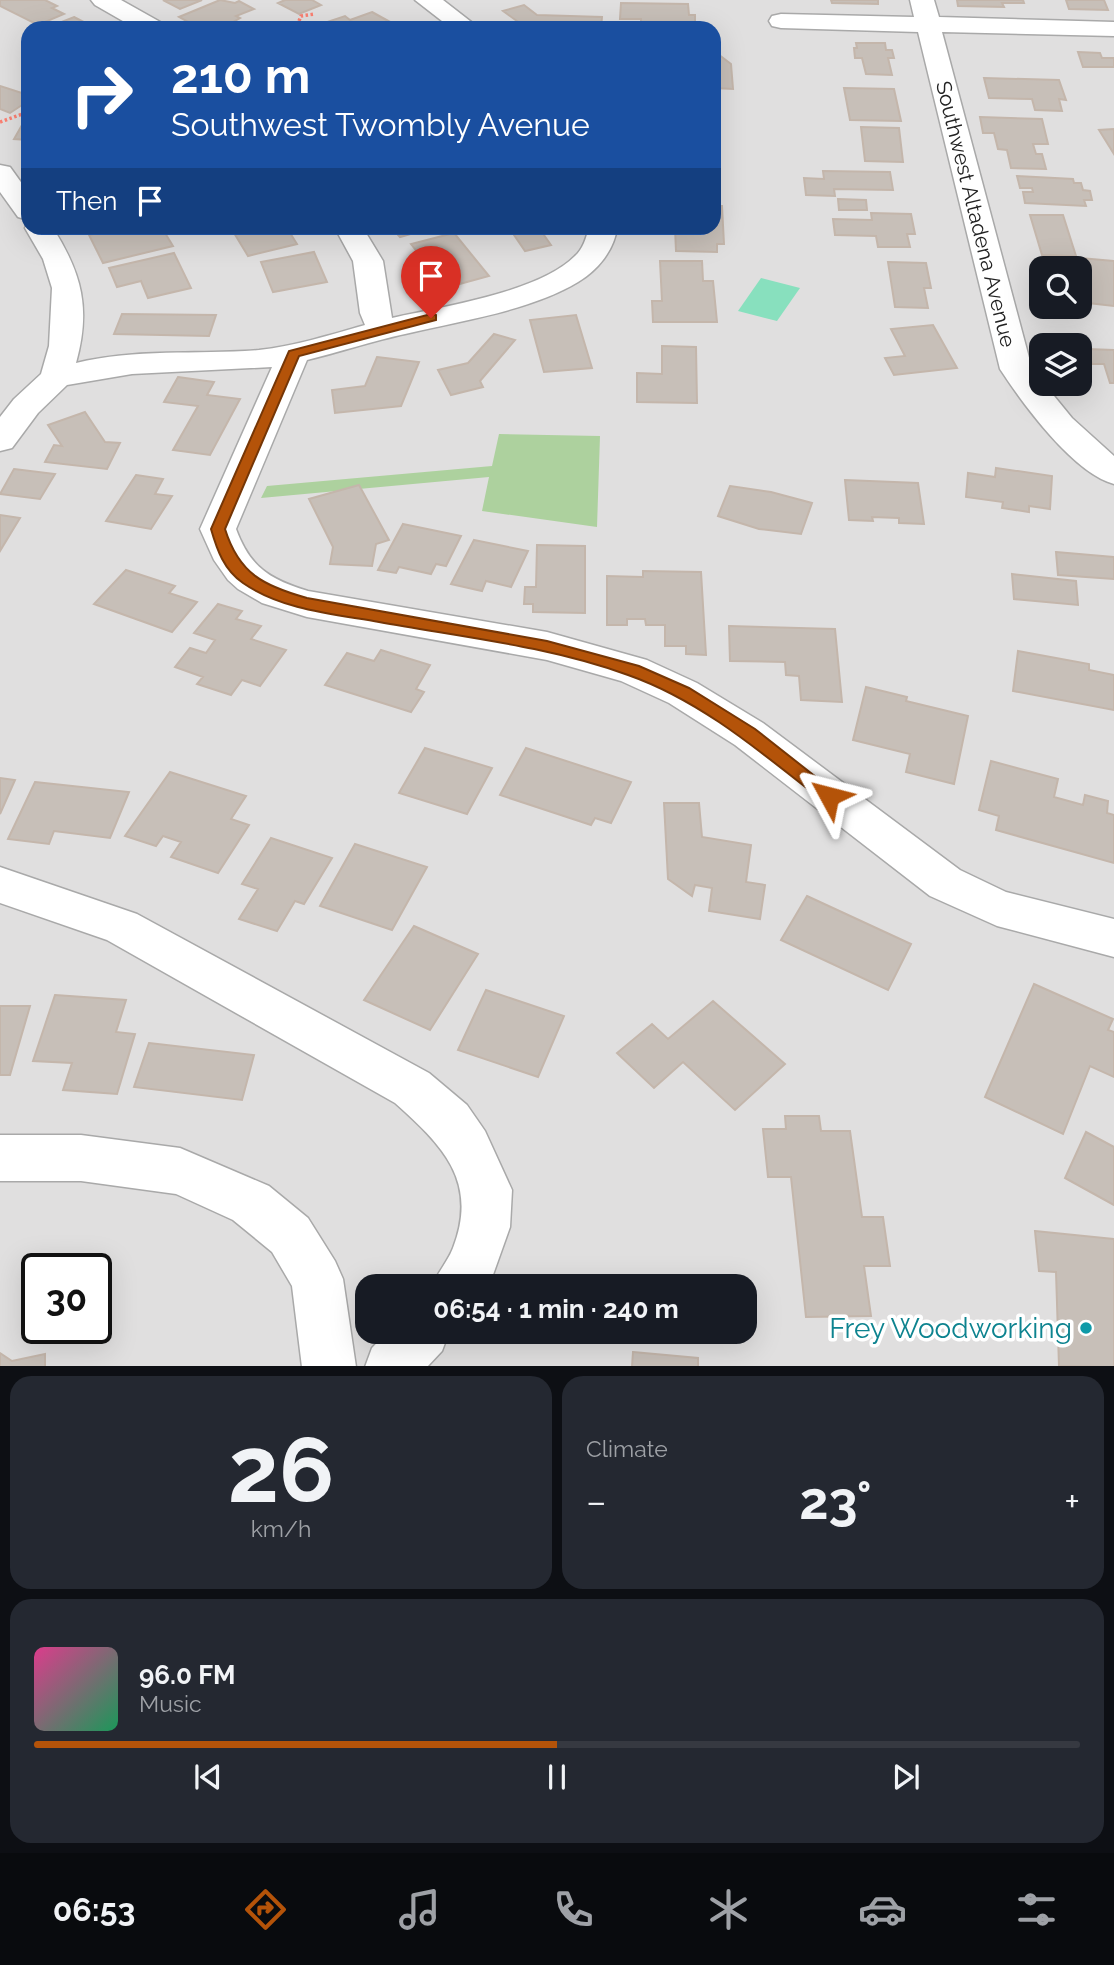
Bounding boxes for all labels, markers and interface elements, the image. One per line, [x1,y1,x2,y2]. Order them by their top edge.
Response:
text: 210 m [171,47,310,104]
icon: right [56,49,147,140]
street label: Southwest Altadena Avenue [931,78,1021,350]
text: Southwest Twombly Avenue [171,106,590,143]
icon: arrive [131,182,169,220]
text: Then [56,186,117,216]
pin [401,246,461,318]
map controls [1029,256,1092,396]
button: search [1029,256,1092,319]
icon: arrive [412,257,450,295]
button: layers [1029,333,1092,396]
position arrow [792,759,866,833]
speed limit sign: 30 [21,1253,112,1344]
text: 06:54 · 1 min · 240 m [433,1294,679,1324]
place label: Frey Woodworking [829,1312,1072,1345]
marker: Frey Woodworking [1078,1320,1094,1336]
text: 26 [228,1416,334,1523]
text: Climate [586,1435,668,1462]
text: 23° [799,1470,872,1531]
text: − [586,1479,606,1524]
text: + [1064,1479,1080,1524]
text: km/h [251,1515,311,1542]
text: 96.0 FM [139,1660,236,1690]
text: Music [139,1690,202,1717]
icon: previous [189,1758,227,1796]
icon: pause [538,1758,576,1796]
icon: next [887,1758,925,1796]
icon: directions [241,1885,290,1934]
icon: music [395,1885,444,1934]
icon: phone [549,1885,598,1934]
icon: climate [704,1885,753,1934]
icon: car [858,1885,907,1934]
icon: filters [1012,1885,1061,1934]
text: 06:53 [53,1891,135,1928]

